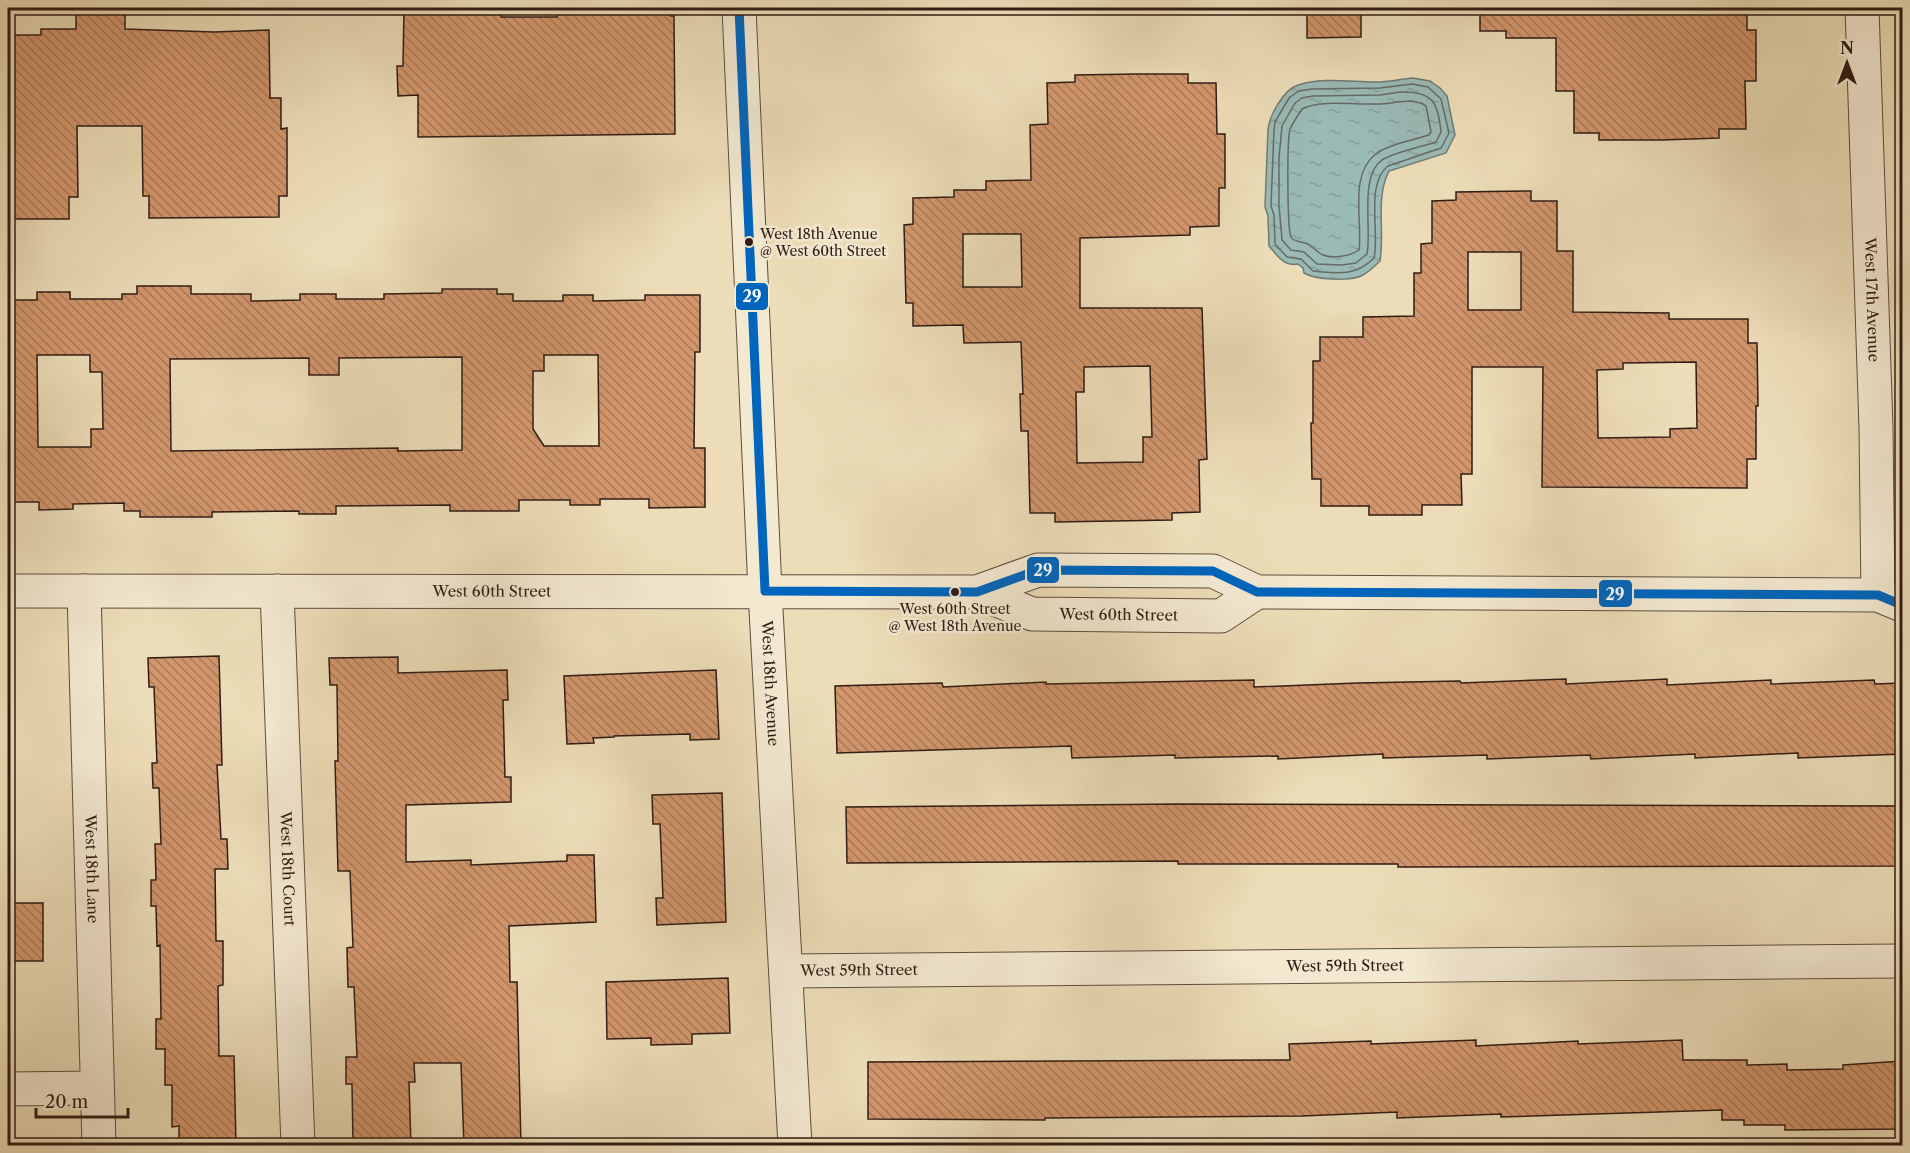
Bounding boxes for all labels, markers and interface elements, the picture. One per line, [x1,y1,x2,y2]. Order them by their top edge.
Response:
north arrow [1817,33,1877,93]
text: N [1840,38,1854,58]
place label: West 18th Avenue @ West 60th Street [759,225,886,260]
marker: West 18th Avenue @ West 60th Street [743,236,755,248]
street label: West 17th Avenue [1861,236,1884,362]
line badge: 29 [735,282,769,311]
text: 29 [743,286,762,306]
line badge: 29 [1026,556,1060,584]
text: 29 [1034,560,1053,580]
line badge: 29 [1598,579,1633,608]
street label: West 60th Street [432,581,552,601]
text: 29 [1606,584,1625,604]
marker: West 60th Street @ West 18th Avenue [949,586,961,598]
place label: West 60th Street @ West 18th Avenue [889,600,1022,635]
street label: West 60th Street [1058,604,1179,625]
street label: West 18th Avenue [758,619,783,747]
street label: West 18th Court [276,810,300,927]
street label: West 18th Lane [81,813,103,924]
street label: West 59th Street [1285,955,1405,976]
street label: West 59th Street [799,960,919,980]
scale bar [36,1081,128,1119]
text: 20 m [45,1091,89,1113]

